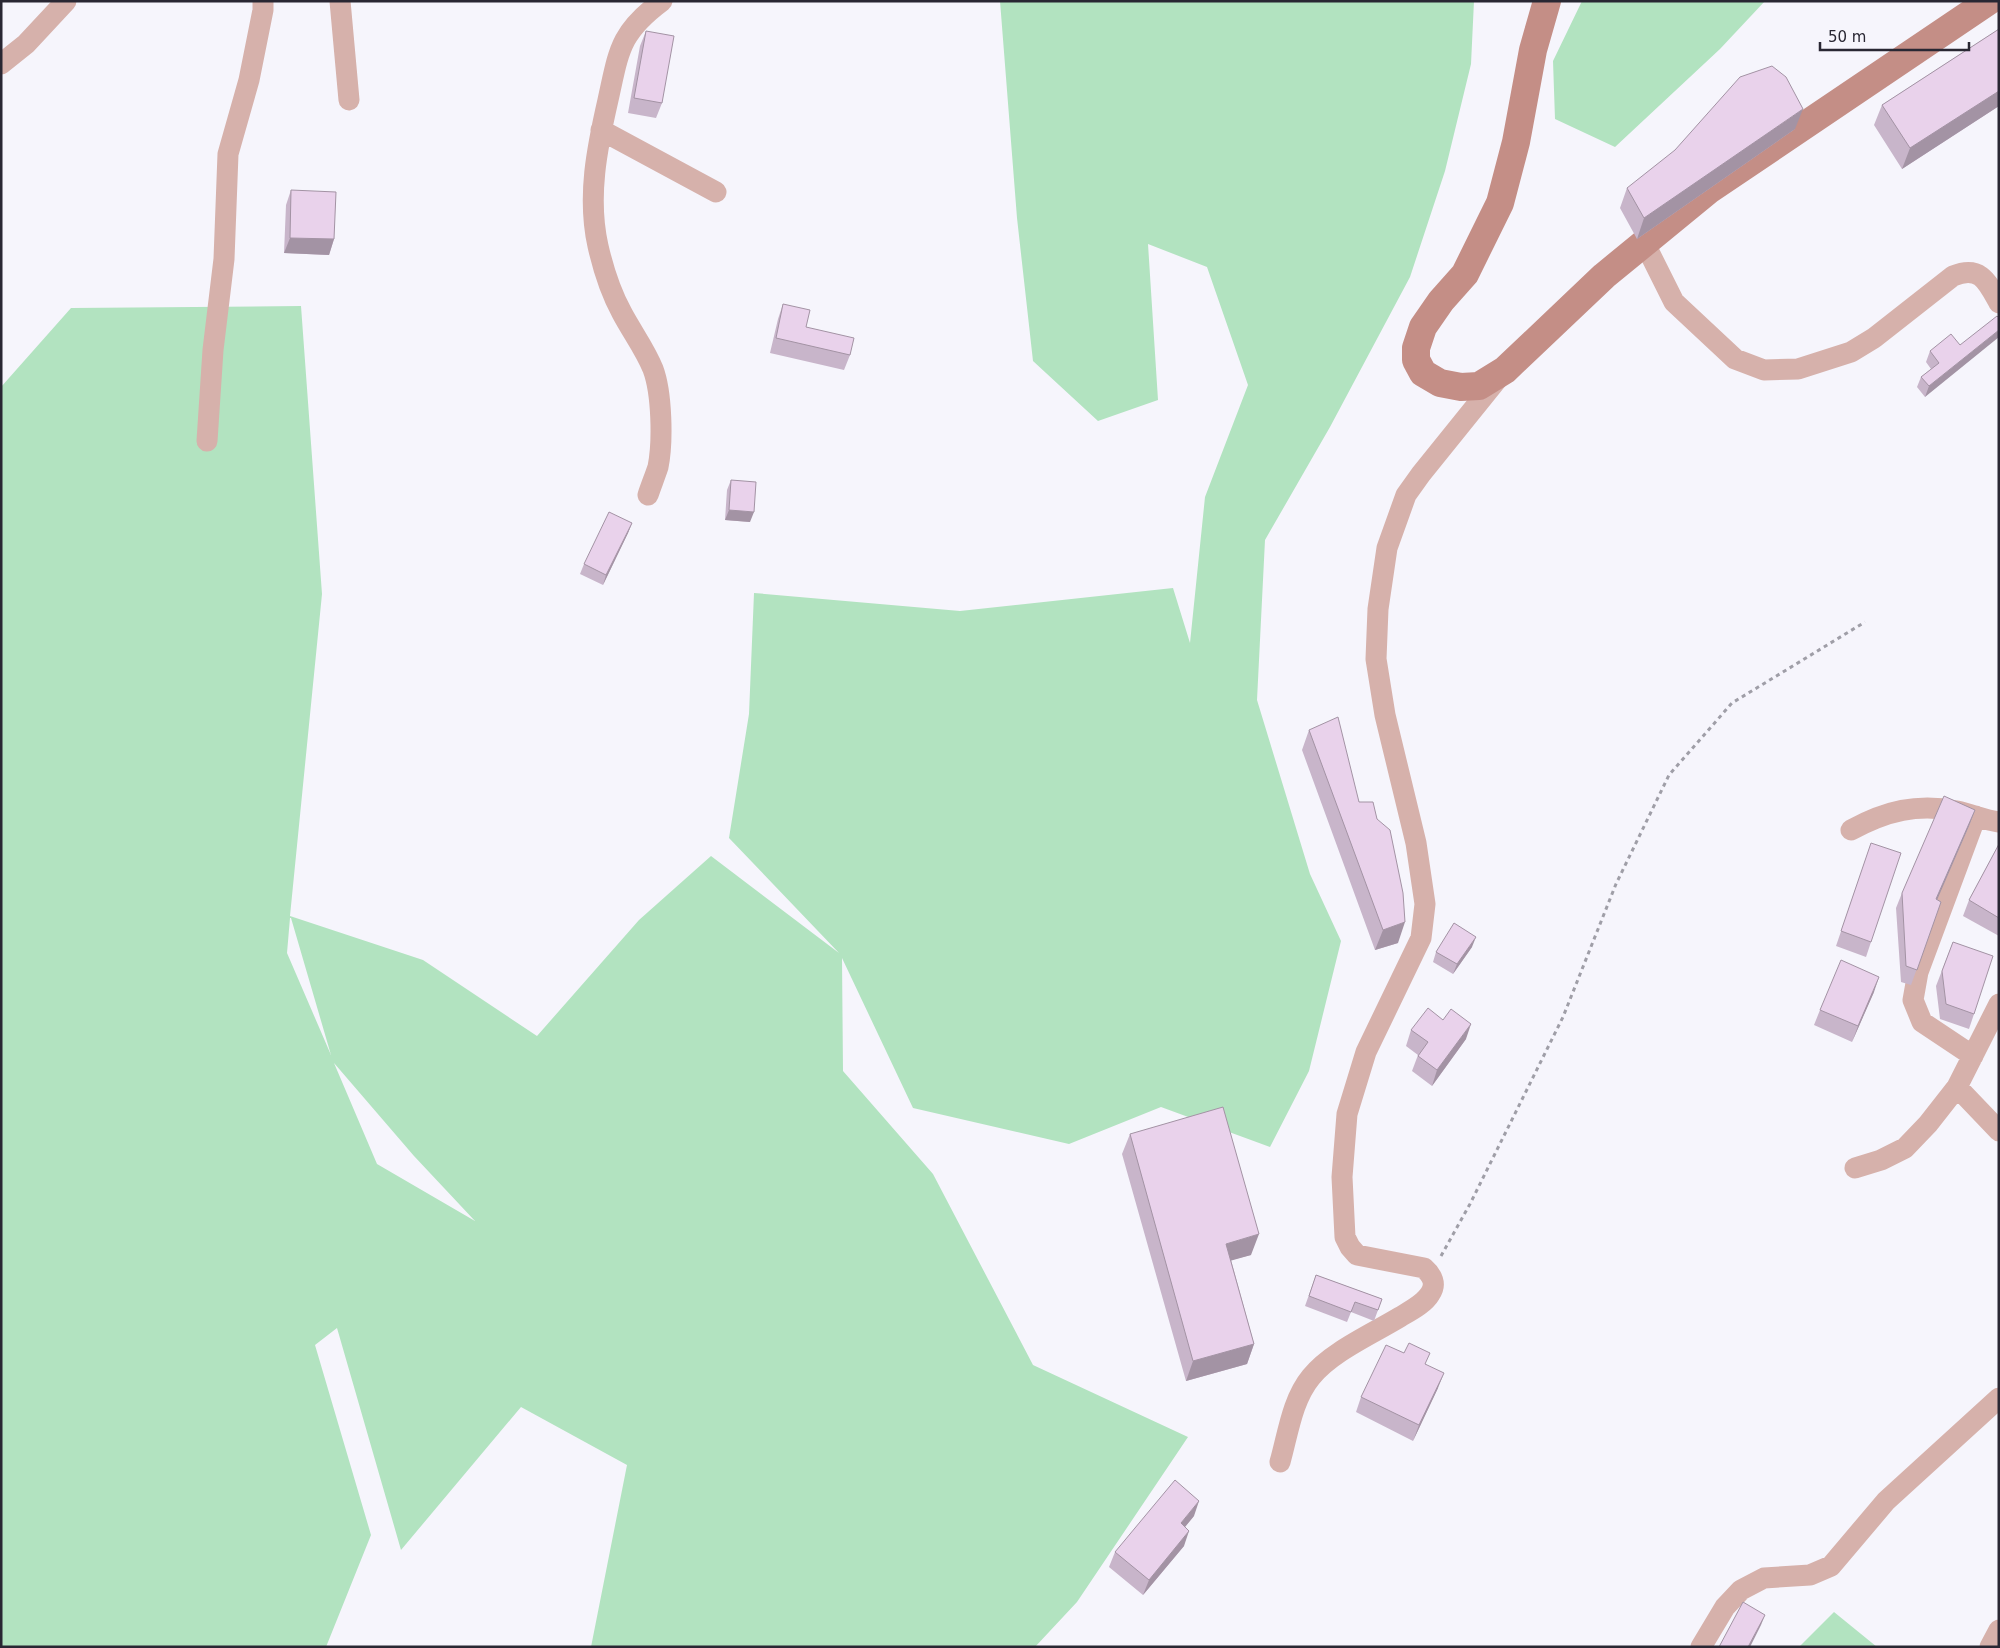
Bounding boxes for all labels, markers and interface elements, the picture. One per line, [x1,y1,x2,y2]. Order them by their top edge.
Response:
scale bar [1820,20,1969,52]
text: 50 m [1828,28,1866,46]

